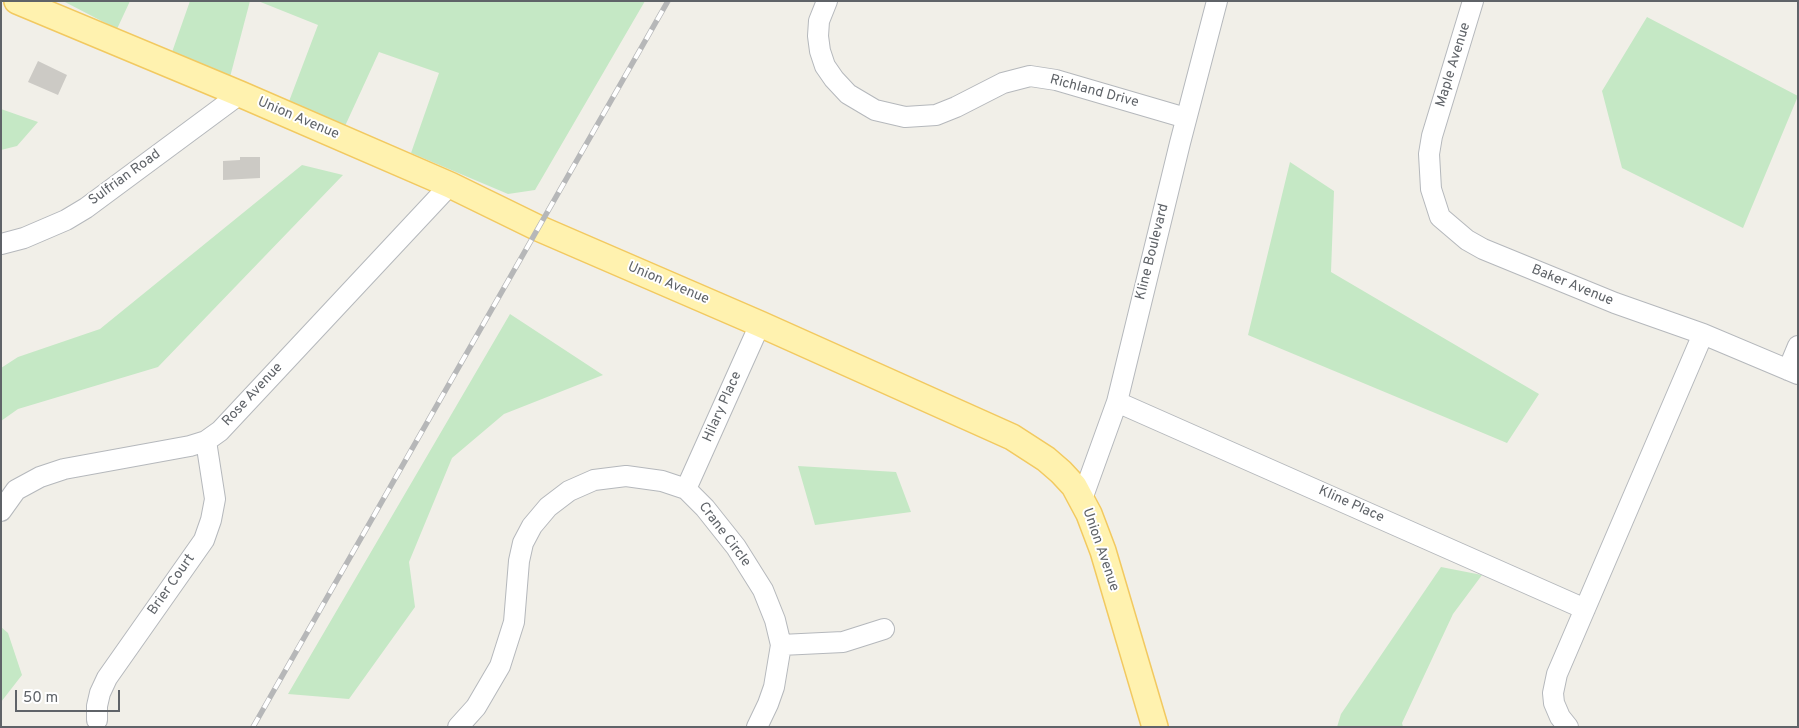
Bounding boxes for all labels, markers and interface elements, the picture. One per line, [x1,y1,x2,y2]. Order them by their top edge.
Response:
street label: Maple Avenue [1433,21,1475,109]
street label: Richland Drive [1048,72,1140,112]
street label: Union Avenue [255,94,341,144]
street label: Sulfrian Road [86,146,164,210]
street label: Kline Boulevard [1133,202,1173,302]
street label: Union Avenue [625,259,711,309]
street label: Baker Avenue [1529,262,1615,310]
street label: Rose Avenue [219,360,287,430]
street label: Hilary Place [700,369,746,445]
street label: Kline Place [1316,483,1386,527]
street label: Crane Circle [694,499,754,571]
street label: Union Avenue [1078,506,1122,594]
street label: Brier Court [145,551,199,619]
scale bar [18,680,122,712]
text: 50 m [23,689,58,708]

